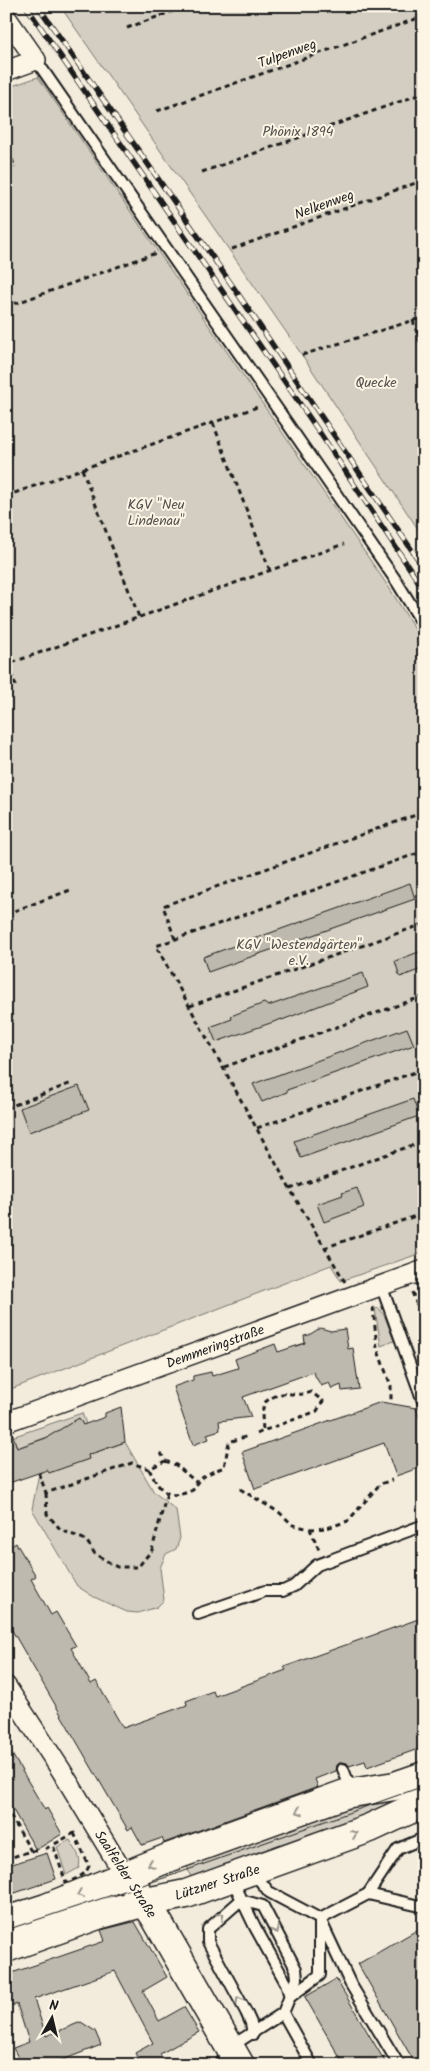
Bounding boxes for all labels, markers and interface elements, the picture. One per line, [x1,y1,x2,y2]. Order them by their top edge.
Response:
street label: Tulpenweg [255,33,320,75]
park label: Phönix 1894 [262,121,334,143]
street label: Nelkenweg [291,184,357,226]
park label: Quecke [355,372,397,394]
park label: KGV "Neu Lindenau" [127,494,185,532]
park label: KGV "Westendgärten" e.V. [236,934,362,972]
street label: Demmeringstraße [163,1319,268,1375]
one-way arrow [295,1805,304,1815]
street label: Saalfelder Straße [88,1826,162,1923]
one-way arrow [349,1830,358,1840]
one-way arrow [148,1858,156,1868]
street label: Lützner Straße [172,1859,263,1907]
one-way arrow [76,1888,85,1898]
one-way arrow [216,1913,225,1922]
one-way arrow [270,1925,280,1934]
north arrow [28,1994,78,2044]
text: N [48,1995,60,2018]
one-way arrow [236,1997,246,2006]

